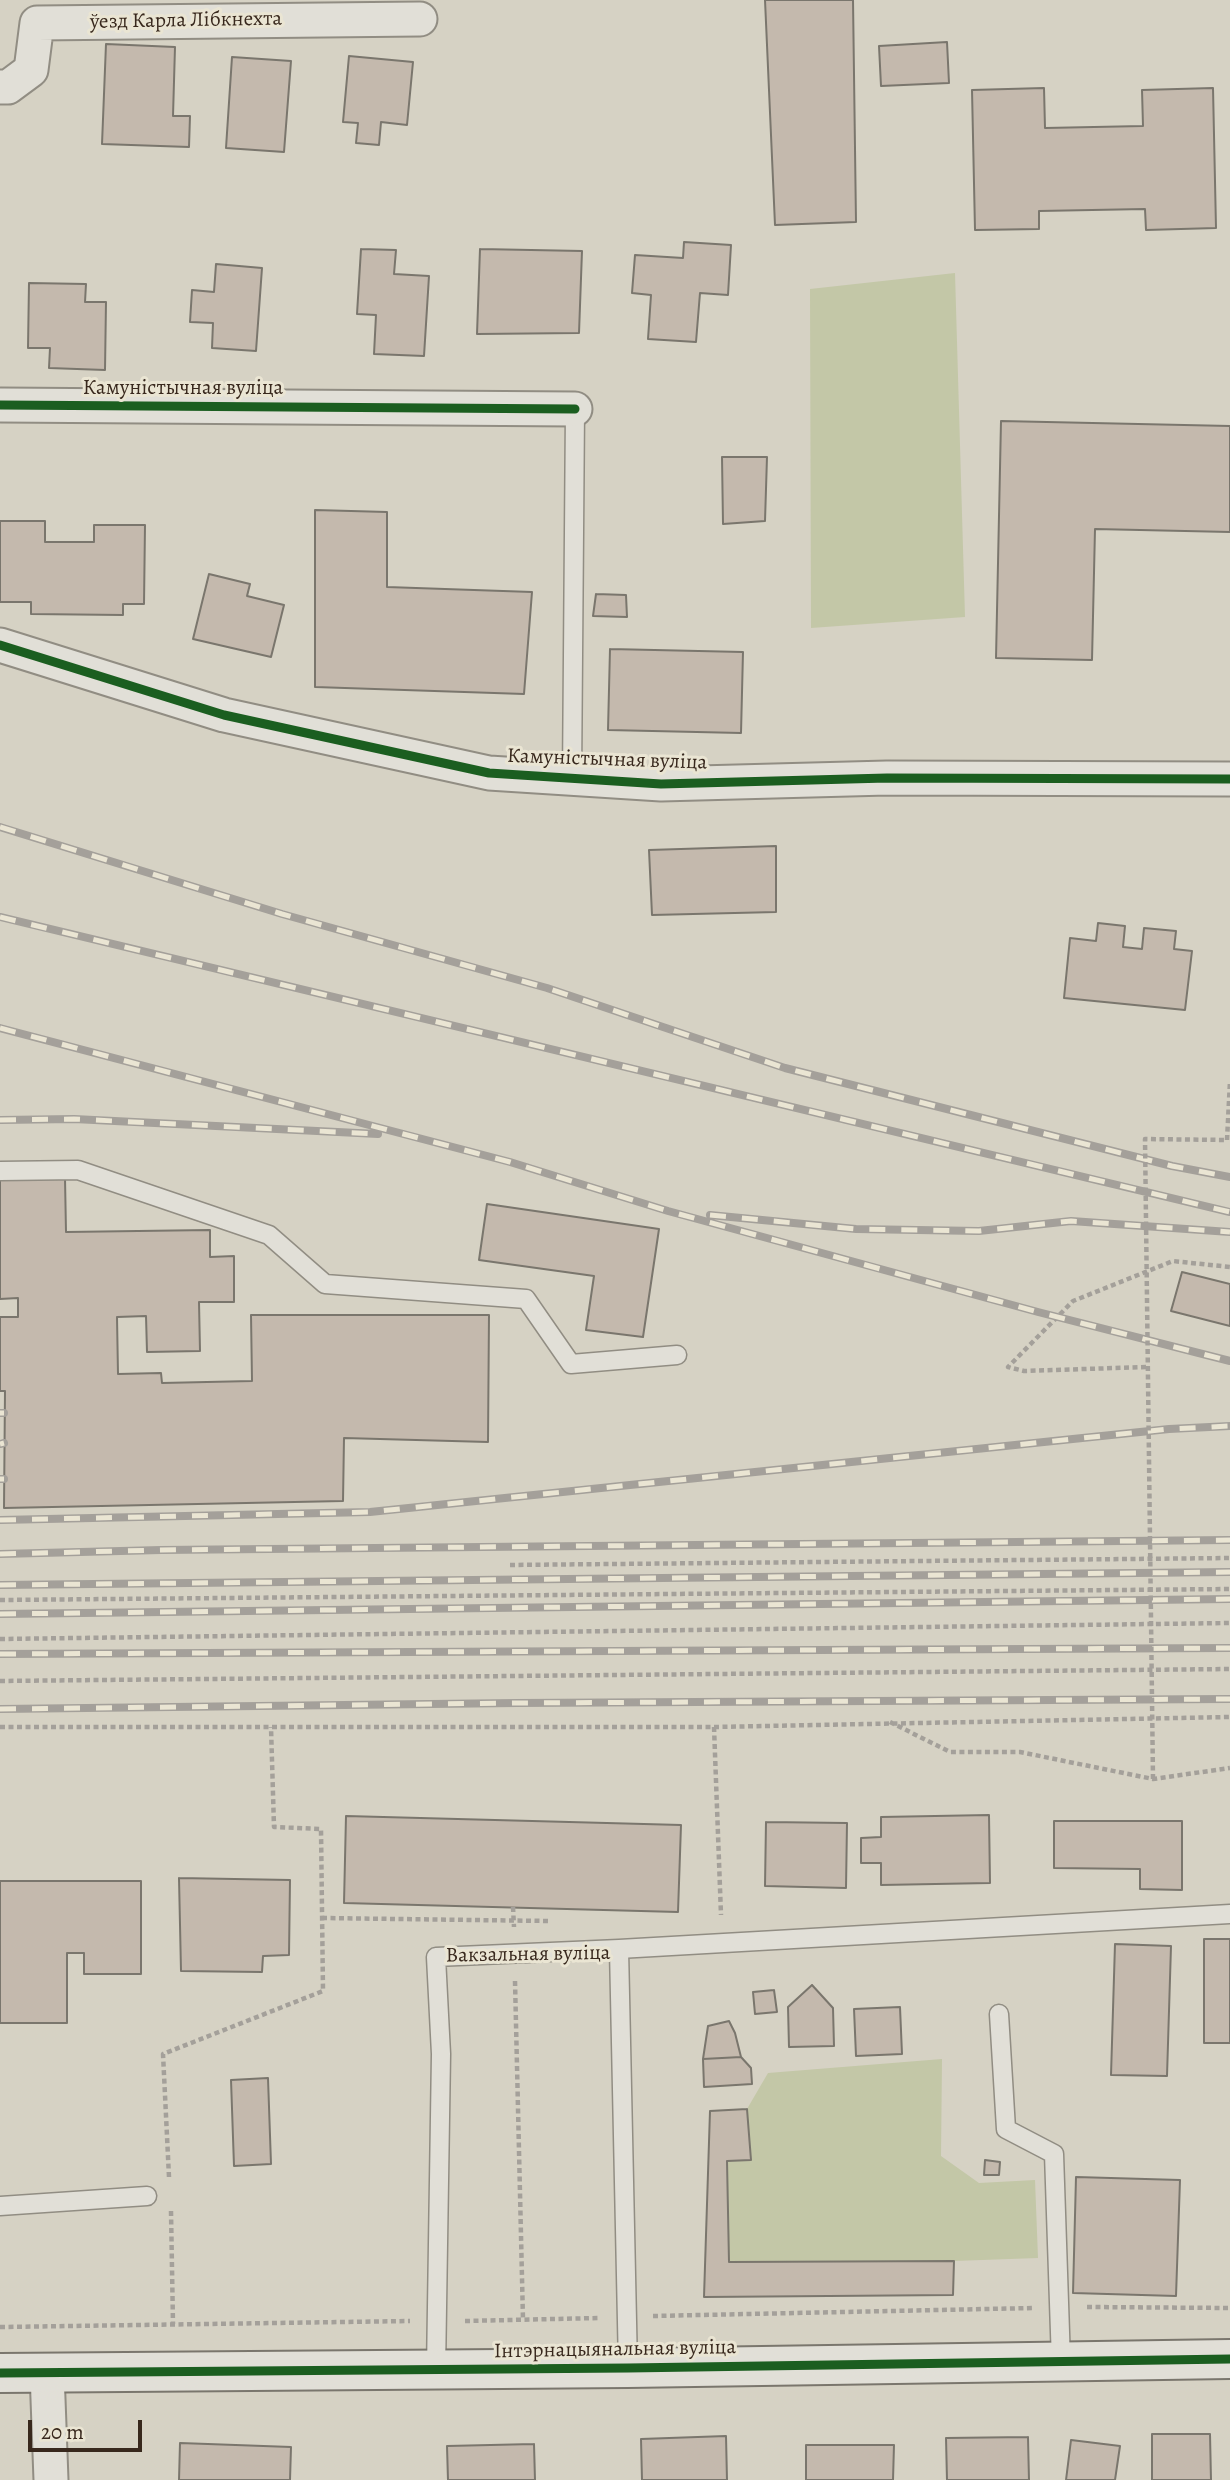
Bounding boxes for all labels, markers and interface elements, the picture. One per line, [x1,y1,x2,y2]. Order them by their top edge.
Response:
street label: ўезд Карла Лібкнехта [90,7,282,35]
street label: Камуністычная вуліца [83,376,283,402]
street label: Камуністычная вуліца [506,744,708,776]
street label: Вакзальная вуліца [445,1941,611,1969]
street label: Інтэрнацыянальная вуліца [494,2335,736,2365]
scale bar [32,2406,145,2450]
text: 20 m [41,2418,84,2446]

